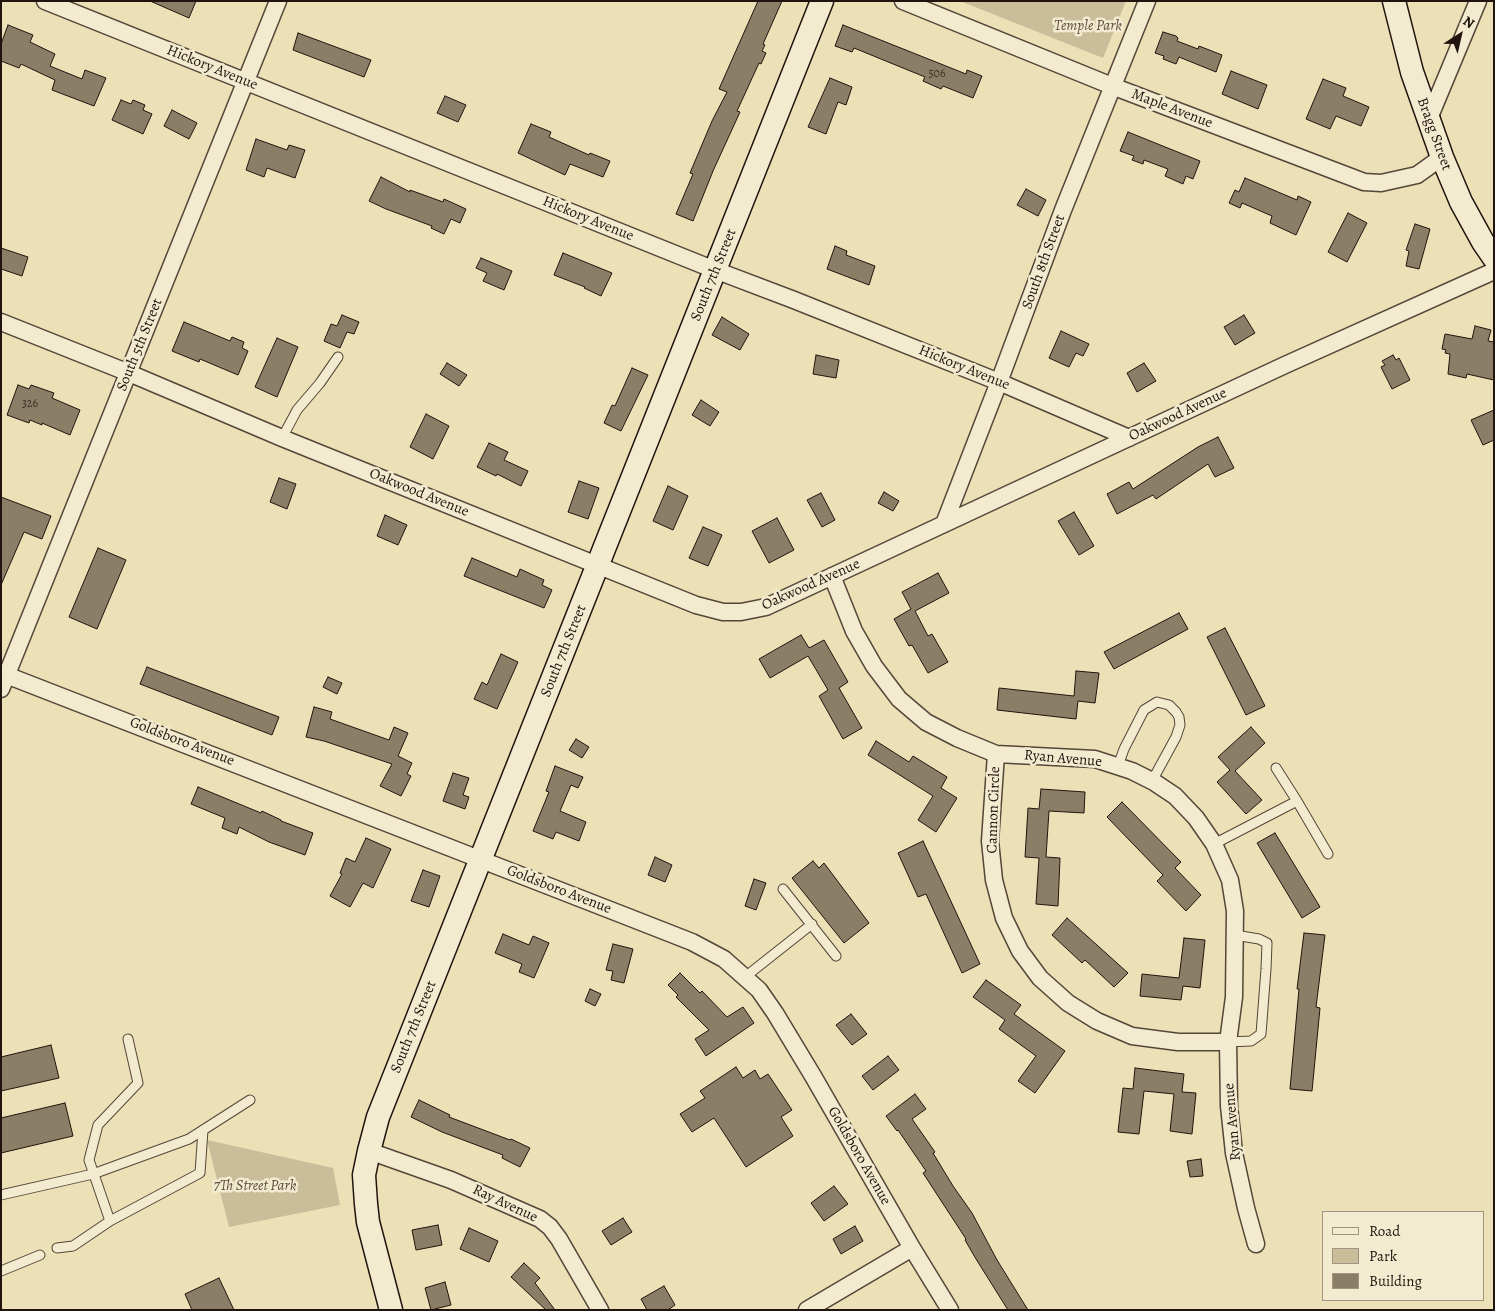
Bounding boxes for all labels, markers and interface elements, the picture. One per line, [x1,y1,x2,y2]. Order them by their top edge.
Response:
north arrow [1435,10,1485,60]
text: N [1459,12,1479,33]
park label: Temple Park [1054,17,1122,35]
street label: Hickory Avenue [164,42,260,94]
house number: 506 [928,67,946,81]
street label: Maple Avenue [1129,85,1215,133]
street label: Bragg Street [1412,95,1456,173]
street label: Hickory Avenue [540,193,636,245]
street label: South 8th Street [1019,212,1069,312]
street label: South 7th Street [687,226,741,324]
street label: South 5th Street [113,296,167,394]
street label: Hickory Avenue [916,342,1012,394]
street label: Oakwood Avenue [1126,384,1230,446]
house number: 326 [22,397,38,411]
street label: Oakwood Avenue [367,465,471,521]
street label: Oakwood Avenue [759,555,863,615]
street label: South 7th Street [537,602,591,700]
street label: Goldsboro Avenue [127,714,237,770]
street label: Ryan Avenue [1023,747,1103,771]
street label: Cannon Circle [983,766,1005,854]
street label: Goldsboro Avenue [504,862,614,918]
street label: South 7th Street [387,978,441,1076]
street label: Ryan Avenue [1221,1082,1245,1162]
street label: Goldsboro Avenue [824,1104,894,1208]
park label: 7Th Street Park [214,1177,296,1195]
street label: Ray Avenue [470,1181,540,1227]
legend [1322,1211,1485,1301]
text: Road [1369,1221,1400,1241]
text: Park [1369,1246,1397,1266]
text: Building [1369,1271,1422,1291]

